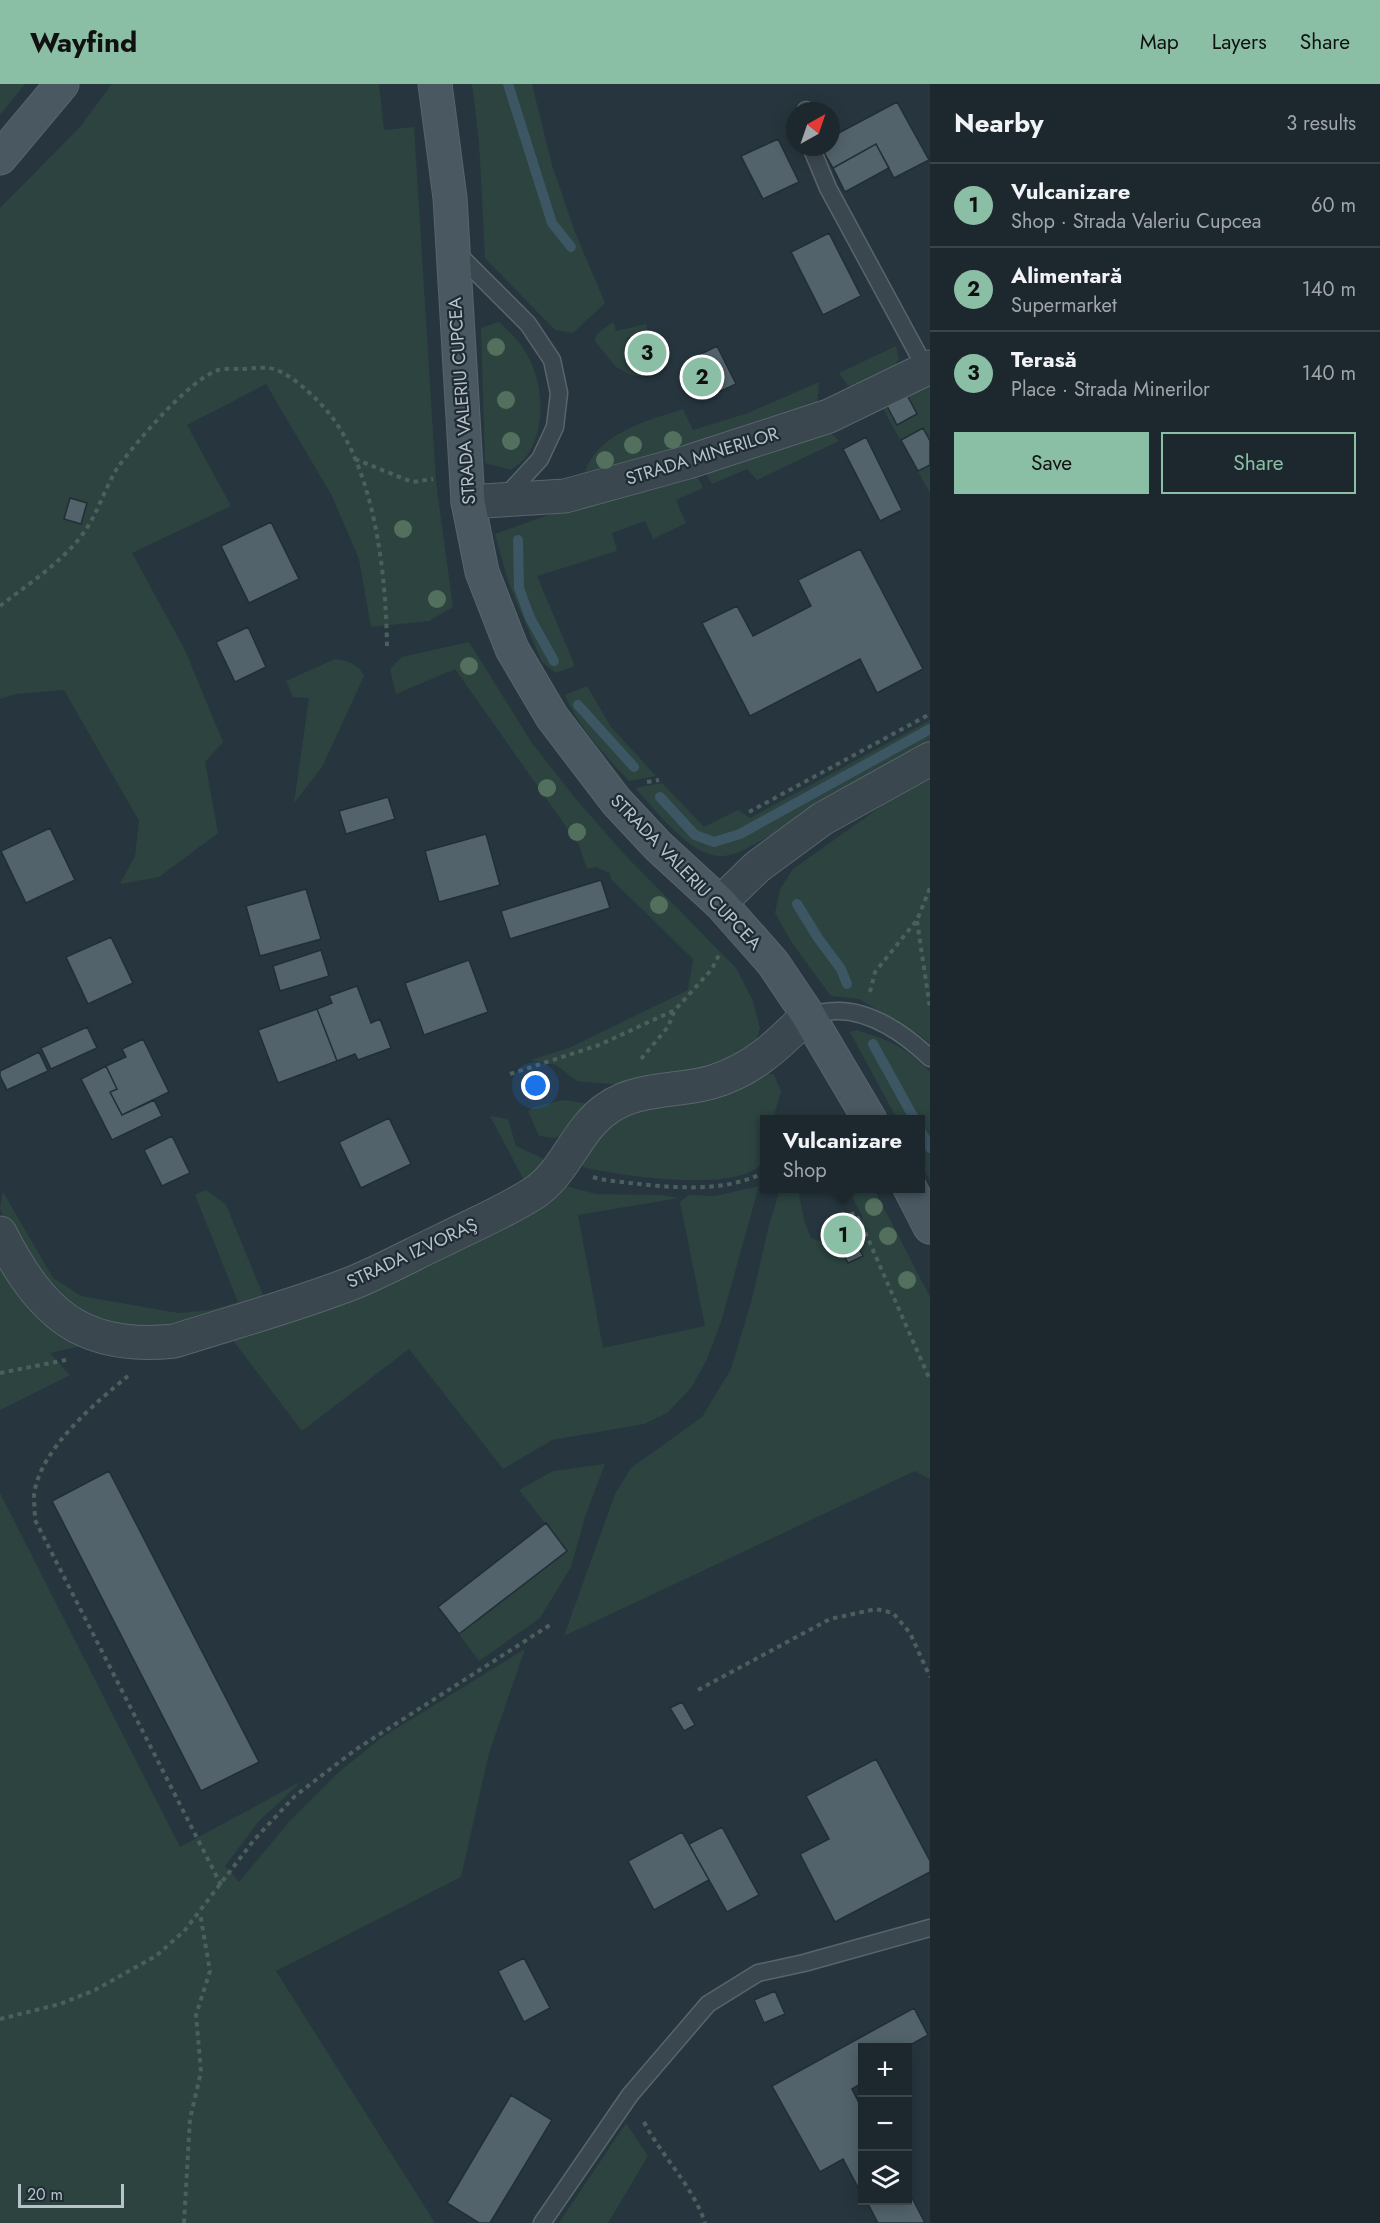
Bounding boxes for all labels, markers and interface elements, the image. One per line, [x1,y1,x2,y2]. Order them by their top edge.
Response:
text: Wayfind [30,22,137,63]
text: Map [1140,27,1179,57]
text: Layers [1212,27,1267,57]
text: Share [1300,27,1350,57]
north arrow [786,102,840,156]
text: Nearby [954,104,1043,142]
text: 3 results [1286,109,1356,138]
text: Vulcanizare [1011,175,1130,207]
text: 1 [968,191,979,220]
text: 60 m [1311,191,1356,220]
text: Shop · Strada Valeriu Cupcea [1011,207,1261,236]
text: Alimentară [1011,259,1122,291]
text: 2 [967,275,980,304]
text: 140 m [1302,275,1356,304]
text: Supermarket [1011,291,1117,320]
street label: STRADA VALERIU CUPCEA [442,296,482,506]
pin: 3 [628,330,666,376]
text: Terasă [1011,343,1077,375]
pin: 2 [682,354,722,400]
text: 3 [967,359,980,388]
text: 140 m [1302,359,1356,388]
text: Place · Strada Minerilor [1011,375,1210,404]
street label: STRADA MINERILOR [622,420,782,492]
button: Save [954,432,1149,494]
button: Share [1161,432,1356,494]
street label: STRADA VALERIU CUPCEA [604,788,768,956]
your location [521,1071,550,1100]
popup [760,1115,925,1193]
text: Vulcanizare [783,1124,902,1156]
text: Shop [783,1156,827,1185]
street label: STRADA IZVORAŞ [342,1211,482,1295]
pin: 1 [824,1212,862,1258]
map controls [858,2043,912,2205]
button: + [858,2043,912,2097]
button: − [858,2097,912,2151]
button: layers [858,2151,912,2205]
scale bar [18,2181,124,2208]
text: 20 m [27,2183,63,2206]

